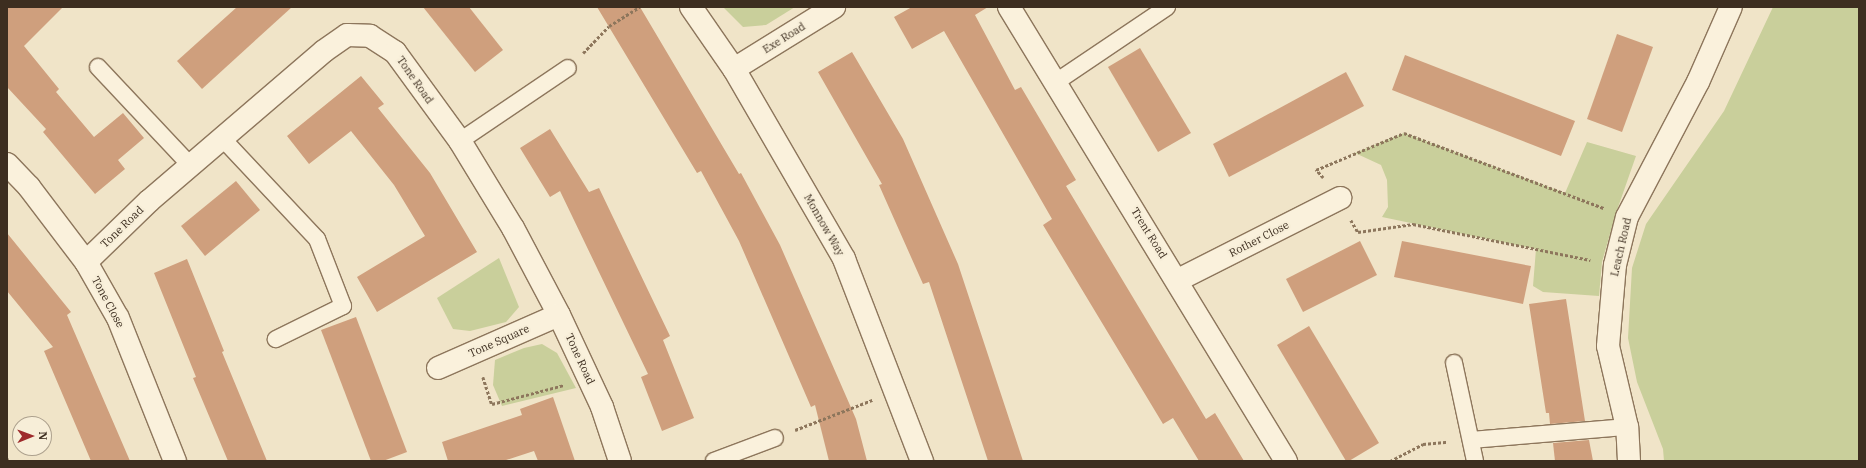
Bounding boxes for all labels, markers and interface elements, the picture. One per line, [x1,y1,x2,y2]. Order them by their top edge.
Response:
street label: Exe Road [760,20,808,56]
street label: Tone Road [394,54,436,106]
street label: Monnow Way [801,192,847,258]
street label: Tone Road [98,203,146,251]
street label: Trent Road [1128,205,1170,261]
street label: Leach Road [1608,216,1634,278]
street label: Rother Close [1227,218,1291,260]
street label: Tone Close [89,274,127,330]
street label: Tone Square [467,322,531,360]
street label: Tone Road [562,331,598,387]
north arrow [12,416,52,456]
text: N [36,431,50,440]

